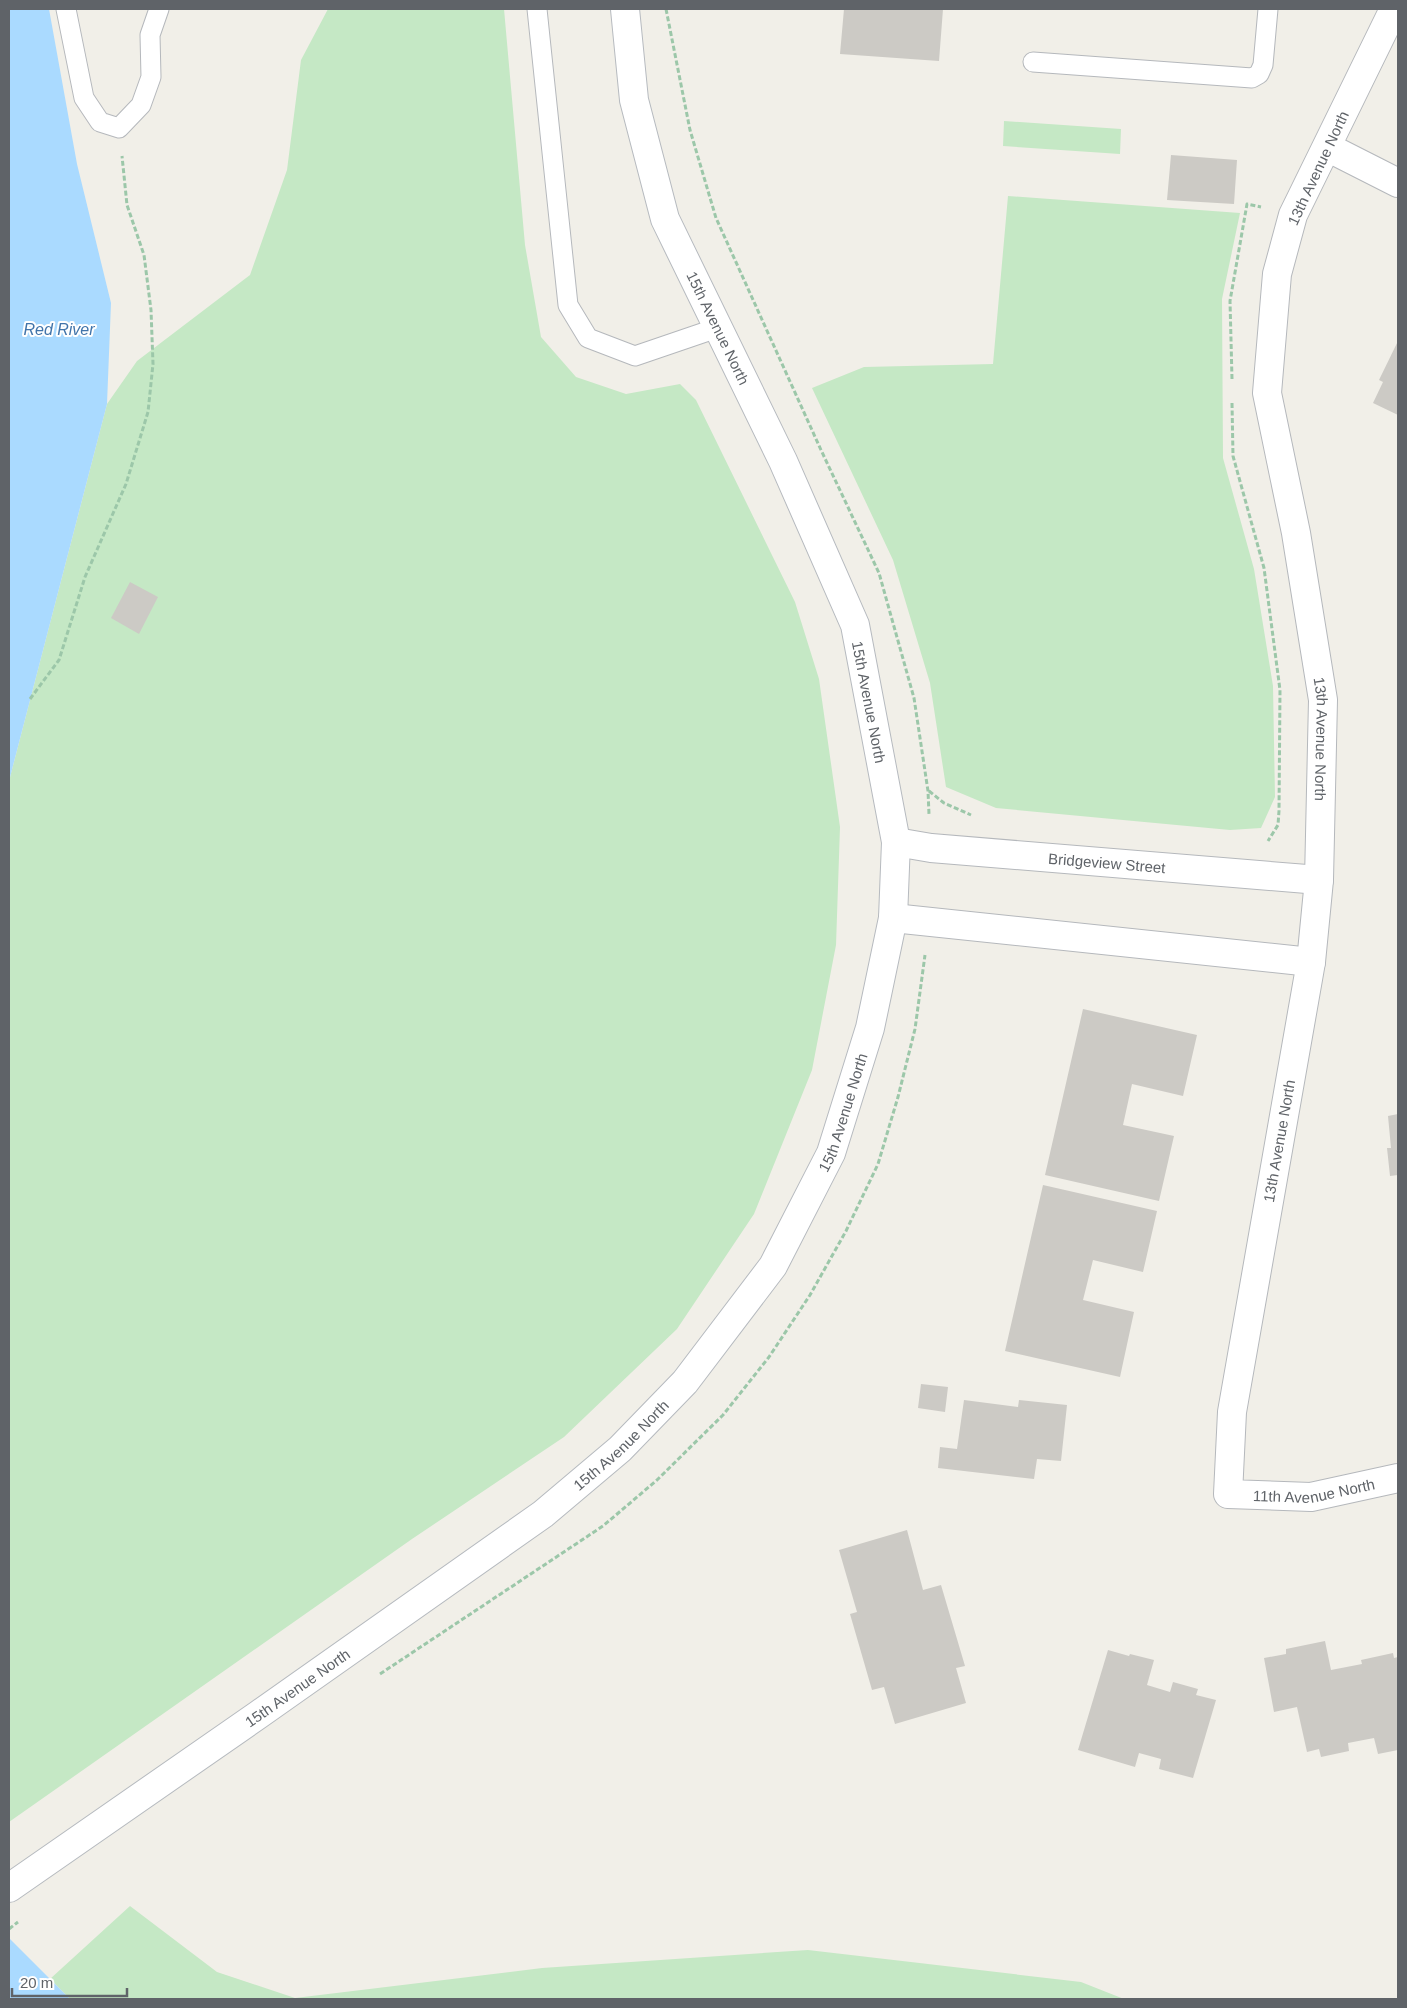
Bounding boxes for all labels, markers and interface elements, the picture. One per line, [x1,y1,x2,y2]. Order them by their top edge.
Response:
street label: 13th Avenue North [1284,108,1352,228]
street label: 15th Avenue North [683,269,753,387]
water label: Red River [23,321,95,338]
street label: 15th Avenue North [849,640,889,764]
street label: 13th Avenue North [1311,676,1332,801]
street label: Bridgeview Street [1048,849,1167,876]
street label: 15th Avenue North [814,1051,870,1174]
street label: 13th Avenue North [1260,1078,1298,1204]
street label: 15th Avenue North [570,1396,672,1493]
street label: 11th Avenue North [1253,1475,1376,1506]
street label: 15th Avenue North [241,1645,353,1730]
scale bar [12,1966,128,1998]
text: 20 m [20,1974,53,1991]

